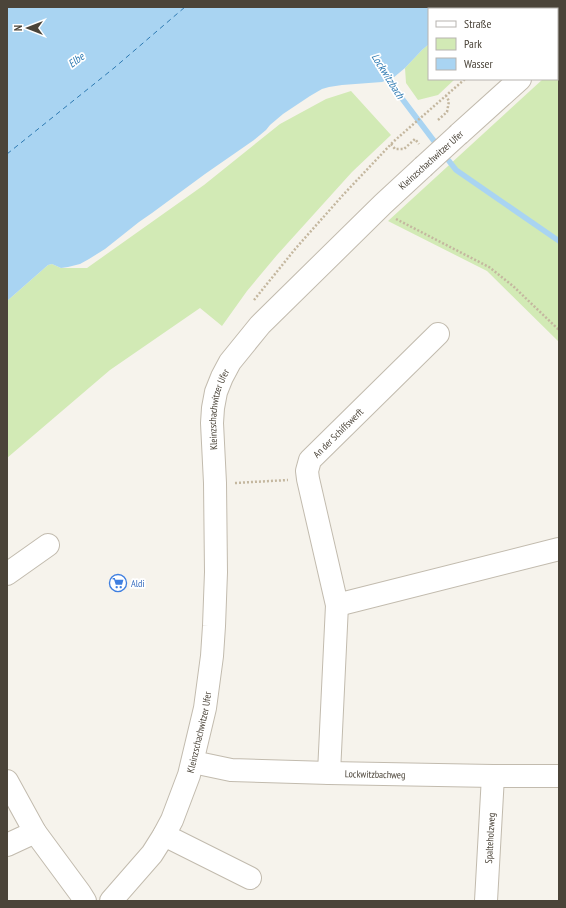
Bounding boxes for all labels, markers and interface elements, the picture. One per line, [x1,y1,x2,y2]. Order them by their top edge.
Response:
north arrow [8,8,48,48]
legend [428,8,558,80]
text: Straße [464,16,491,31]
text: N [11,25,25,31]
text: Park [464,36,482,51]
water label: Elbe [65,49,88,71]
water label: Lockwitzbach [369,51,408,102]
text: Wasser [464,56,494,71]
street label: Kleinzschachwitzer Ufer [396,127,466,193]
street label: Kleinzschachwitzer Ufer [205,366,232,450]
street label: An der Schiffswerft [310,405,366,460]
supermarket icon: Aldi [108,573,128,593]
place label: Aldi [131,577,145,590]
street label: Kleinzschachwitzer Ufer [183,690,214,774]
street label: Lockwitzbachweg [345,767,405,781]
street label: Spalteholzweg [482,812,497,864]

